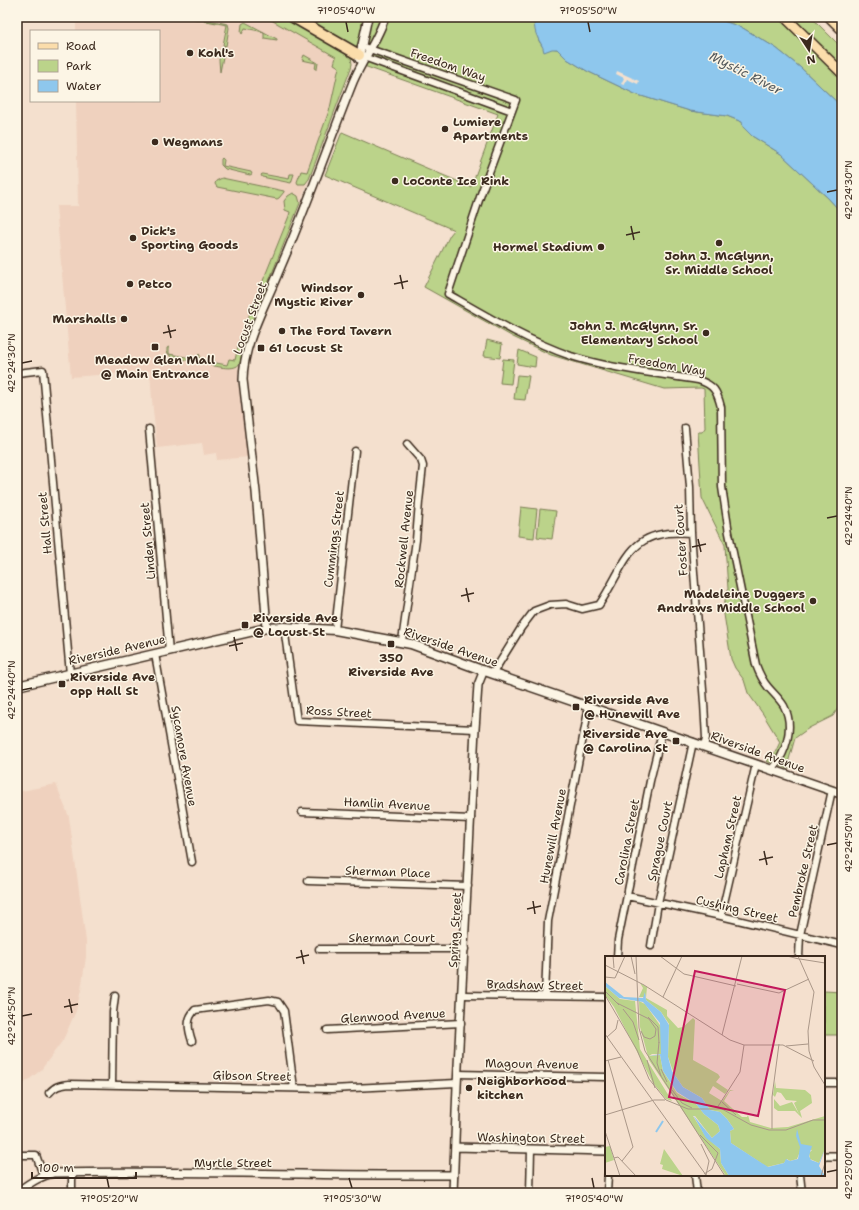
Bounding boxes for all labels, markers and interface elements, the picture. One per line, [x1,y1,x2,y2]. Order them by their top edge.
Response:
text: 71°05'40"W [317,4,376,17]
text: 71°05'50"W [559,4,618,17]
legend [30,30,160,102]
north arrow [789,30,829,70]
text: Road [66,38,97,54]
place label: Kohl's [198,45,234,61]
street label: Freedom Way [408,45,488,85]
water label: Mystic River [707,47,786,99]
marker: Kohl's [185,48,195,58]
text: N [805,51,817,68]
text: Park [66,58,92,74]
text: Water [66,78,102,94]
place label: Lumiere Apartments [453,114,528,144]
marker: Lumiere Apartments [440,124,450,134]
place label: Wegmans [163,134,223,150]
marker: Wegmans [150,137,160,147]
text: 42°24'30"N [842,160,855,220]
place label: LoConte Ice Rink [403,173,509,189]
marker: LoConte Ice Rink [390,176,400,186]
place label: Dick's Sporting Goods [141,223,238,253]
marker: Dick's Sporting Goods [128,233,138,243]
marker: John J. McGlynn, Sr. Middle School [714,238,724,248]
place label: Hormel Stadium [493,239,593,255]
marker: Hormel Stadium [596,242,606,252]
place label: John J. McGlynn, Sr. Middle School [664,248,774,278]
place label: Petco [138,276,172,292]
marker: Petco [125,279,135,289]
street label: Locust Street [229,279,271,357]
place label: Windsor Mystic River [274,280,354,310]
marker: Windsor Mystic River [356,290,366,300]
place label: Marshalls [52,311,116,327]
marker: Marshalls [119,314,129,324]
place label: John J. McGlynn, Sr. Elementary School [570,318,698,348]
place label: The Ford Tavern [290,323,392,339]
marker: The Ford Tavern [277,326,287,336]
marker: John J. McGlynn, Sr. Elementary School [701,328,711,338]
text: 42°24'30"N [5,333,18,393]
place label: 61 Locust St [269,340,343,356]
marker: Meadow Glen Mall @ Main Entrance [150,342,160,352]
marker: 61 Locust St [256,343,266,353]
street label: Freedom Way [627,350,707,380]
place label: Meadow Glen Mall @ Main Entrance [95,352,215,382]
text: 42°24'40"N [842,486,855,546]
street label: Rockwell Avenue [391,489,417,589]
street label: Cummings Street [320,490,348,588]
street label: Hall Street [34,491,56,555]
street label: Linden Street [137,502,159,580]
street label: Foster Court [671,504,691,576]
place label: Madeleine Duggers Andrews Middle School [657,586,805,616]
marker: Madeleine Duggers Andrews Middle School [808,596,818,606]
place label: Riverside Ave @ Locust St [253,610,338,640]
marker: Riverside Ave @ Locust St [240,620,250,630]
street label: Riverside Avenue [402,623,501,671]
street label: Riverside Avenue [67,631,167,669]
marker: 350 Riverside Ave [386,639,396,649]
place label: 350 Riverside Ave [348,650,434,680]
text: 42°24'40"N [5,660,18,720]
place label: Riverside Ave opp Hall St [70,669,155,699]
marker: Riverside Ave opp Hall St [57,679,67,689]
place label: Riverside Ave @ Hunewill Ave [584,692,680,722]
street label: Ross Street [306,702,372,722]
marker: Riverside Ave @ Hunewill Ave [571,702,581,712]
street label: Sycamore Avenue [167,704,201,808]
place label: Riverside Ave @ Carolina St [583,726,668,756]
street label: Riverside Avenue [709,728,808,777]
marker: Riverside Ave @ Carolina St [671,736,681,746]
street label: Hunewill Avenue [536,787,570,885]
street label: Hamlin Avenue [343,794,431,814]
street label: Lapham Street [711,794,745,880]
street label: Carolina Street [611,797,643,887]
street label: Sprague Court [644,799,676,883]
text: 42°24'50"N [842,814,855,872]
street label: Pembroke Street [784,823,822,919]
street label: Sherman Place [345,863,431,881]
street label: Spring Street [445,892,465,968]
street label: Cushing Street [694,892,780,926]
street label: Sherman Court [349,930,435,946]
inset map [605,956,825,1176]
street label: Bradshaw Street [486,976,584,994]
text: 42°24'50"N [5,987,18,1045]
street label: Glenwood Avenue [340,1005,446,1027]
street label: Magoun Avenue [485,1055,579,1073]
street label: Gibson Street [212,1067,292,1085]
place label: Neighborhood kitchen [477,1073,566,1103]
marker: Neighborhood kitchen [464,1083,474,1093]
street label: Washington Street [477,1129,585,1147]
text: 42°25'00"N [842,1140,855,1200]
scale bar [32,1154,136,1180]
street label: Myrtle Street [194,1155,272,1171]
text: 100 m [38,1160,74,1176]
text: 71°05'20"W [80,1192,139,1205]
text: 71°05'30"W [323,1192,382,1205]
text: 71°05'40"W [565,1192,624,1205]

